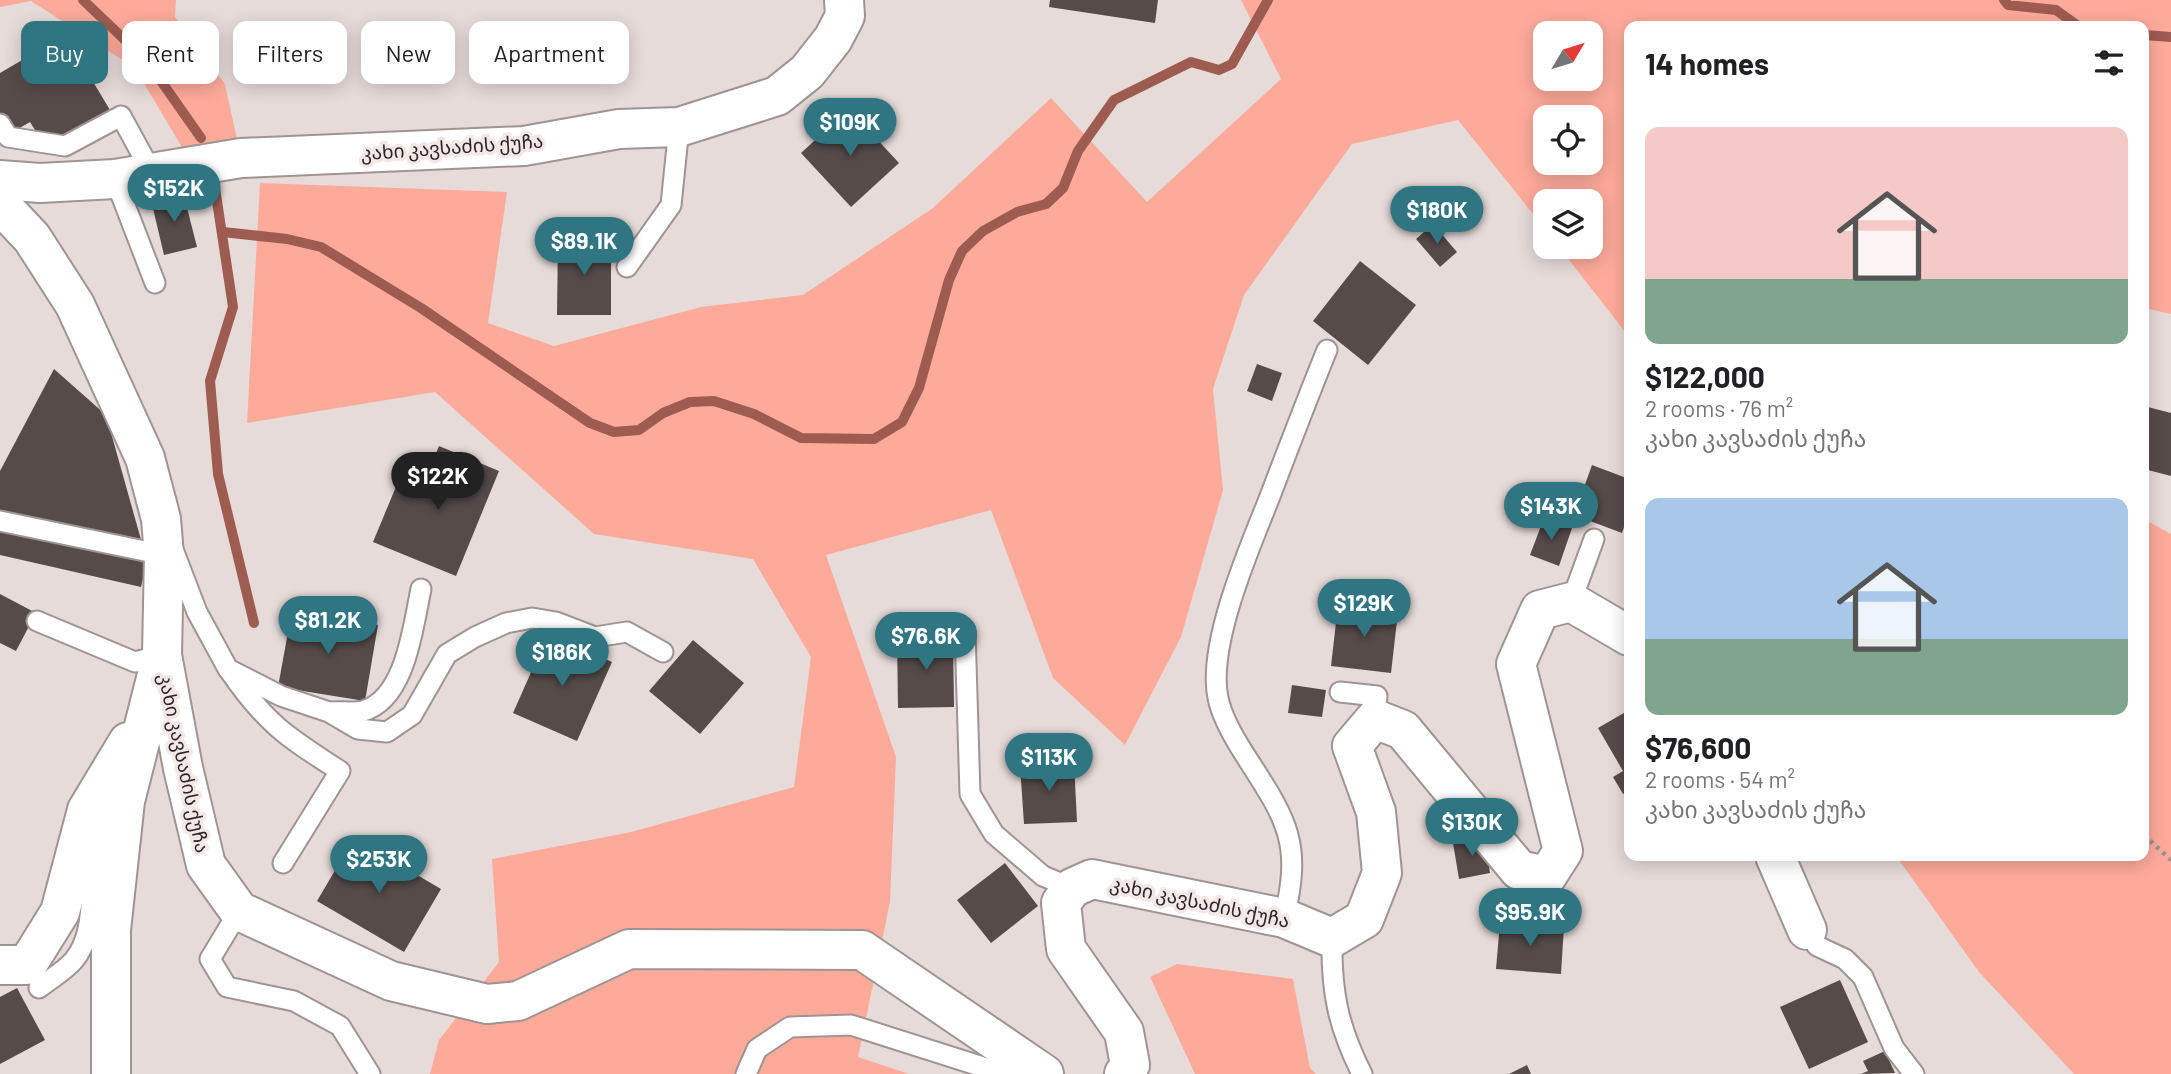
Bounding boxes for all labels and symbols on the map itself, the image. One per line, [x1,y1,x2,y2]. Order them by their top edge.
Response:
north arrow [1533,21,1603,91]
pin: $109K [801,99,899,158]
street label: კახი კავსაძის ქუჩა [360,129,544,165]
pin: $152K [125,164,223,224]
pin: $180K [1388,187,1486,246]
pin: $89.1K [527,218,641,277]
pin: $122K [389,452,487,512]
pin: $143K [1502,482,1600,542]
pin: $129K [1315,580,1413,639]
pin: $81.2K [271,596,385,656]
pin: $76.6K [869,612,983,672]
pin: $186K [513,628,611,688]
street label: კახი კავსაძის ქუჩა [153,671,215,855]
pin: $113K [1000,734,1098,793]
pin: $130K [1423,798,1521,858]
pin: $253K [330,836,428,895]
street label: კახი კავსაძის ქუჩა [1108,871,1292,933]
pin: $95.9K [1473,888,1587,948]

